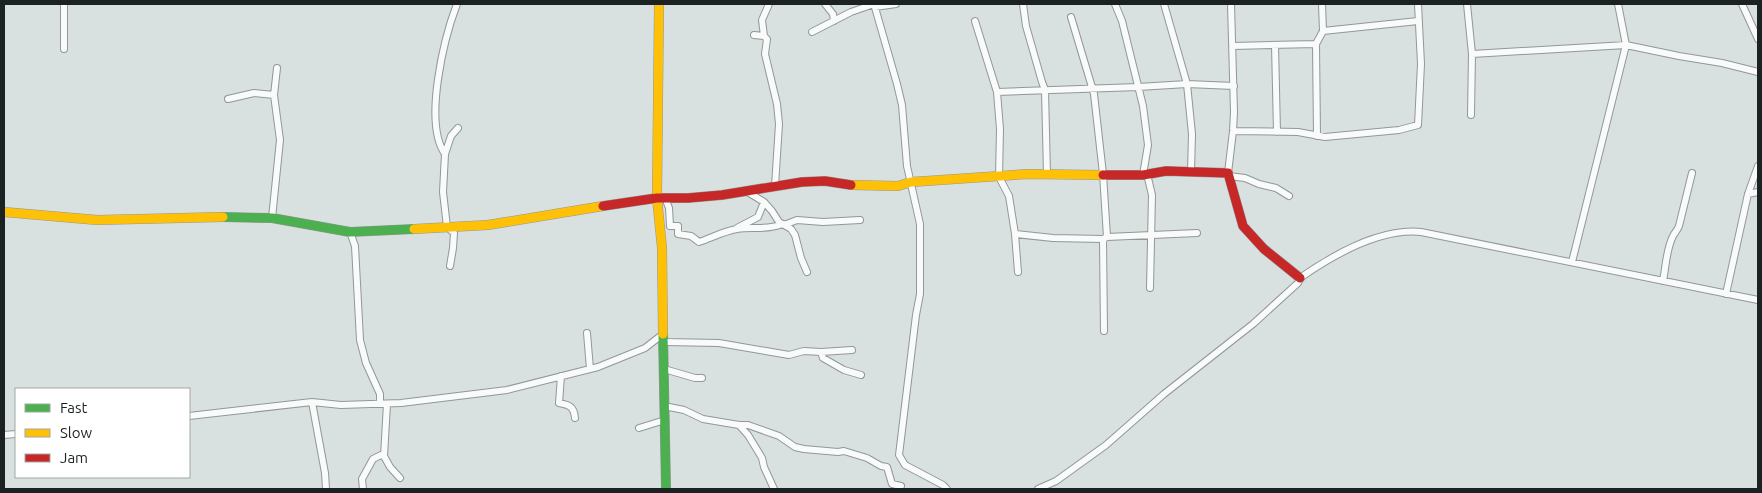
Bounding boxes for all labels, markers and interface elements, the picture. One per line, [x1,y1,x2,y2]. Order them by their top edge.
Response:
legend [15,388,190,478]
text: Fast [60,399,88,416]
text: Slow [60,424,93,441]
text: Jam [60,449,88,466]

